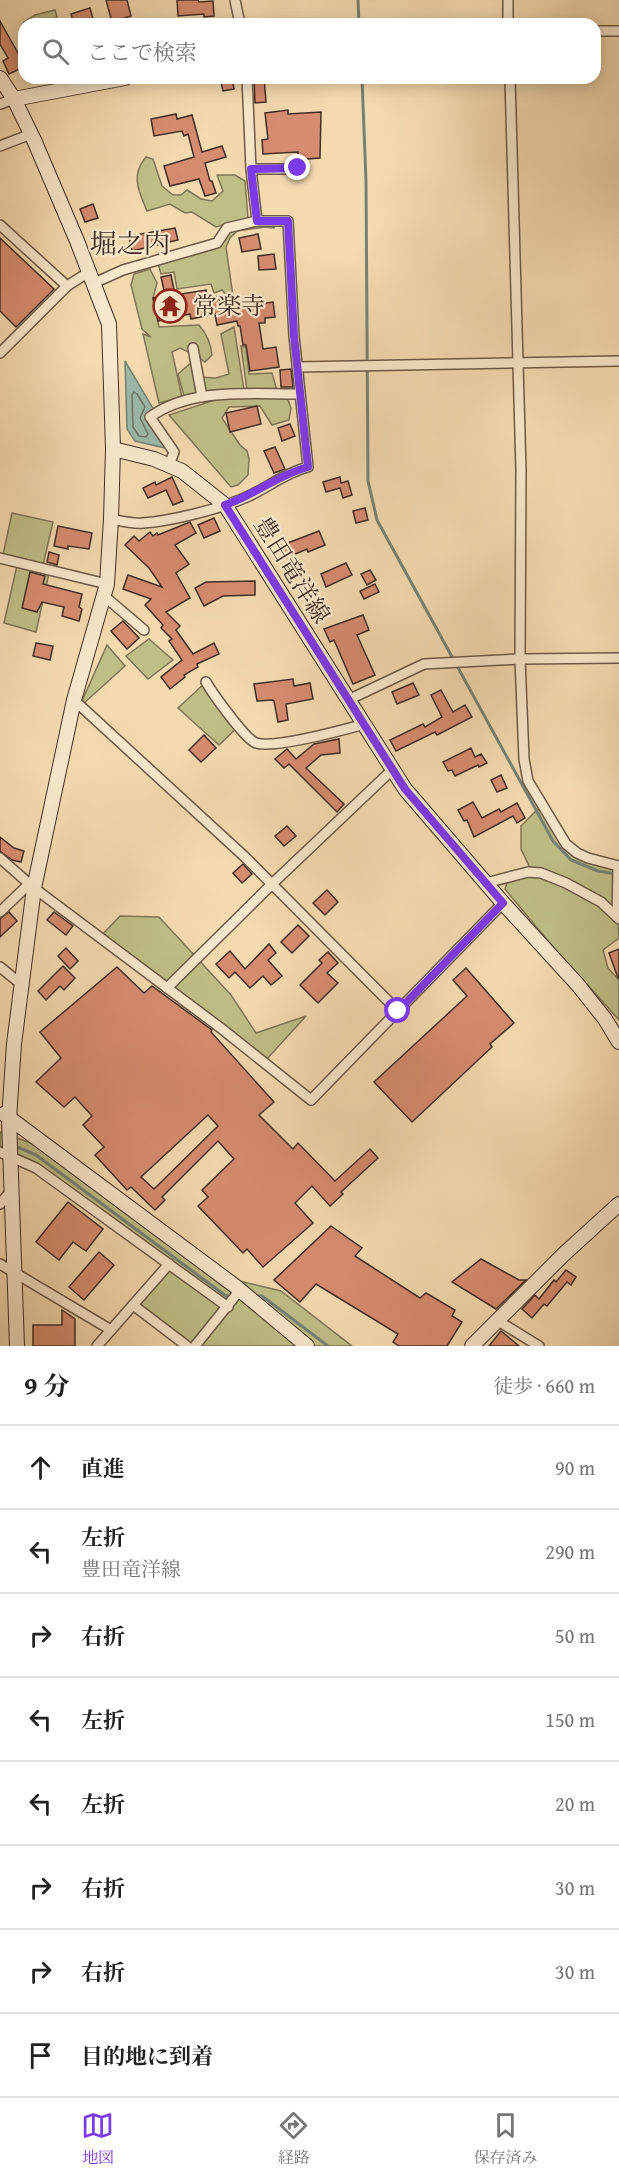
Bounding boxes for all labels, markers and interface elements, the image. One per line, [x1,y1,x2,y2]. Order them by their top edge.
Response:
search box [18,18,601,84]
icon: search [39,35,72,68]
text: ここで検索 [87,36,197,68]
route end [284,154,310,180]
district label: 堀之内 [90,223,171,263]
temple icon: 常楽寺 [152,288,188,324]
place label: 常楽寺 [193,288,265,323]
street label: 豊田竜洋線 [246,510,339,630]
route start [384,997,410,1023]
text: 9 分 [24,1366,69,1405]
text: 徒歩 · 660 m [493,1371,595,1400]
icon: ahead [24,1451,57,1484]
text: 直進 [81,1452,125,1484]
text: 90 m [555,1453,595,1482]
text: 左折 [81,1521,125,1553]
icon: left [24,1535,57,1568]
text: 290 m [545,1537,595,1566]
text: 豊田竜洋線 [81,1554,181,1583]
icon: right [24,1619,57,1652]
text: 右折 [81,1620,125,1652]
text: 50 m [555,1621,595,1650]
icon: left [24,1703,57,1736]
text: 左折 [81,1704,125,1736]
text: 150 m [545,1705,595,1734]
icon: left [24,1787,57,1820]
text: 左折 [81,1788,125,1820]
text: 20 m [555,1789,595,1818]
icon: right [24,1871,57,1904]
text: 右折 [81,1872,125,1904]
text: 30 m [555,1873,595,1902]
icon: right [24,1955,57,1988]
text: 右折 [81,1956,125,1988]
text: 30 m [555,1957,595,1986]
icon: arrive [24,2039,57,2072]
text: 目的地に到着 [81,2040,213,2072]
tab: 地図 [81,2109,114,2169]
tab: 経路 [277,2109,310,2169]
tab: 保存済み [473,2109,537,2169]

